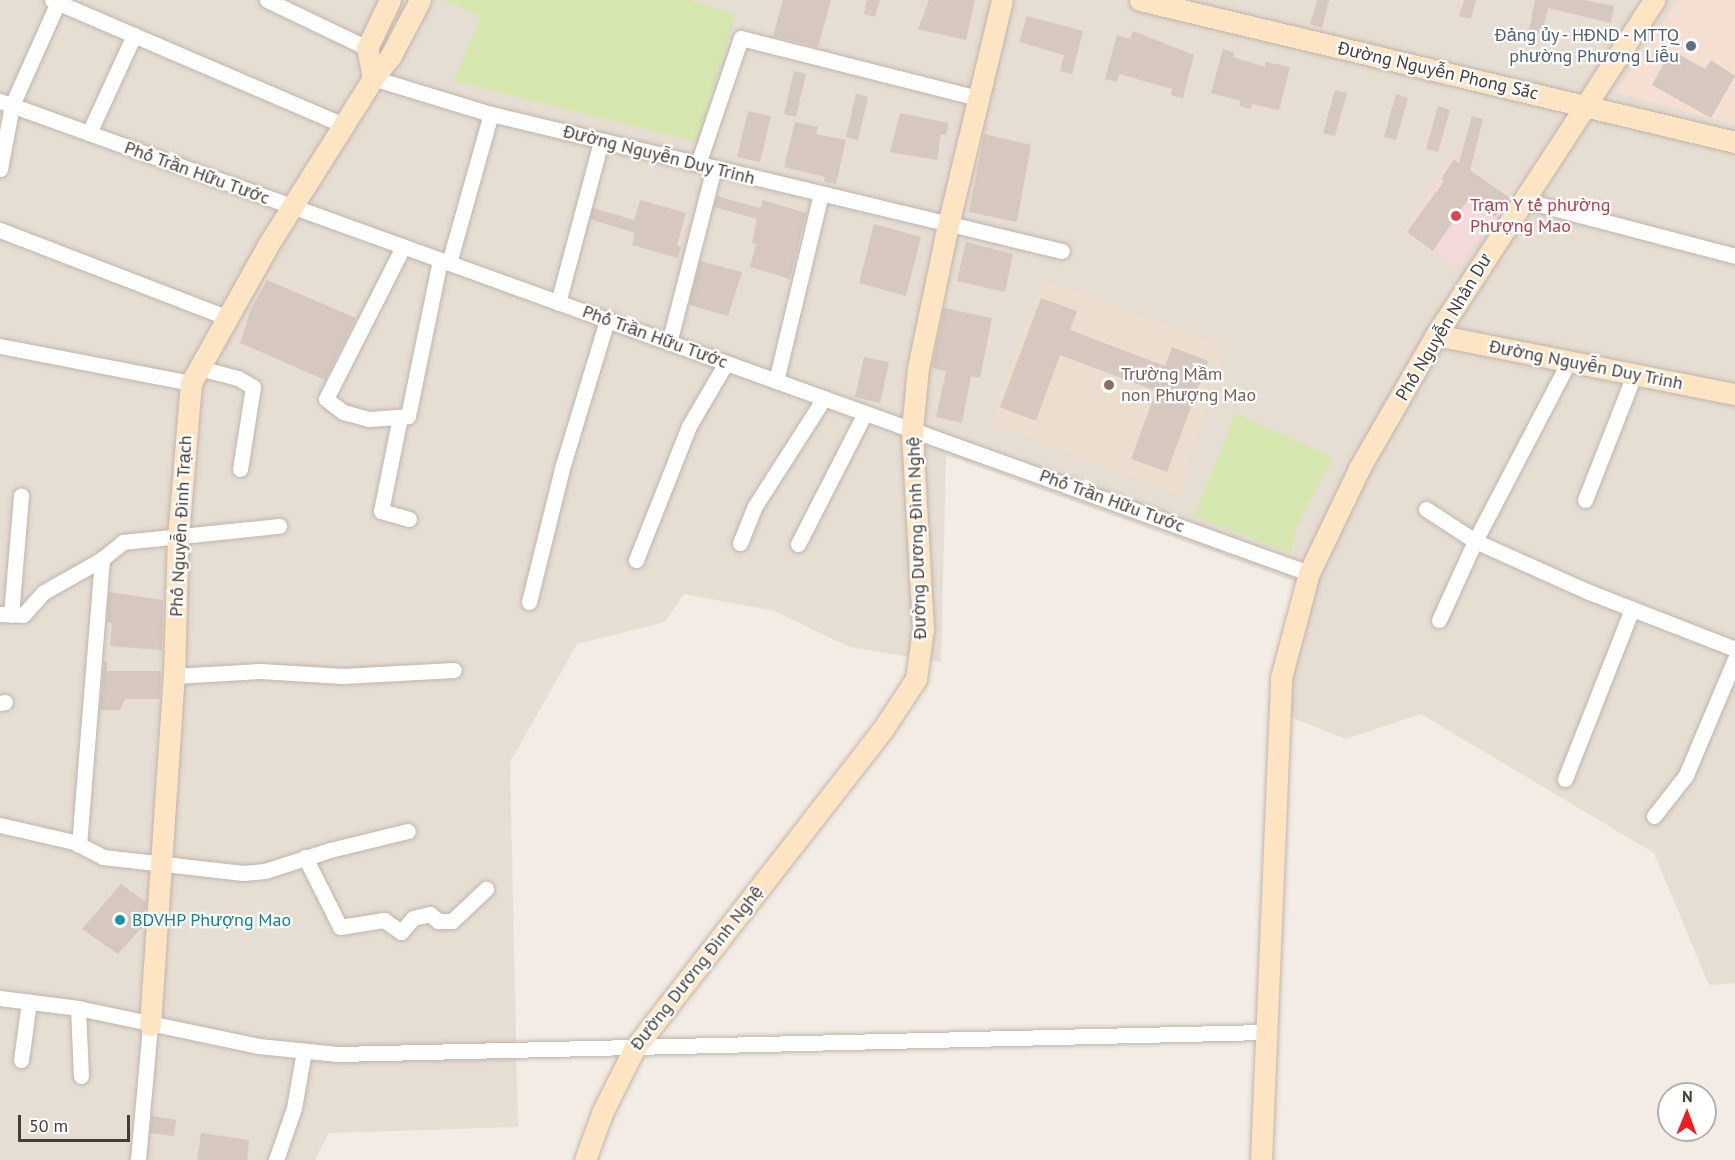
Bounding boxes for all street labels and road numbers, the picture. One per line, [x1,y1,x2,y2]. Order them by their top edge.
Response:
street label: Đường Nguyễn Phong Sắc [1336,37,1540,105]
street label: Đường Nguyễn Duy Trinh [560,121,758,189]
street label: Phố Trần Hữu Tước [121,137,273,209]
street label: Phố Nguyễn Nhân Dư [1391,249,1497,405]
street label: Phố Trần Hữu Tước [579,301,731,373]
street label: Đường Nguyễn Duy Trinh [1487,336,1685,394]
street label: Phố Nguyễn Đình Trạch [165,434,197,618]
street label: Đường Dương Đình Nghệ [903,436,931,640]
street label: Phố Trần Hữu Tước [1036,465,1188,537]
street label: Đường Dương Đình Nghệ [626,881,768,1055]

